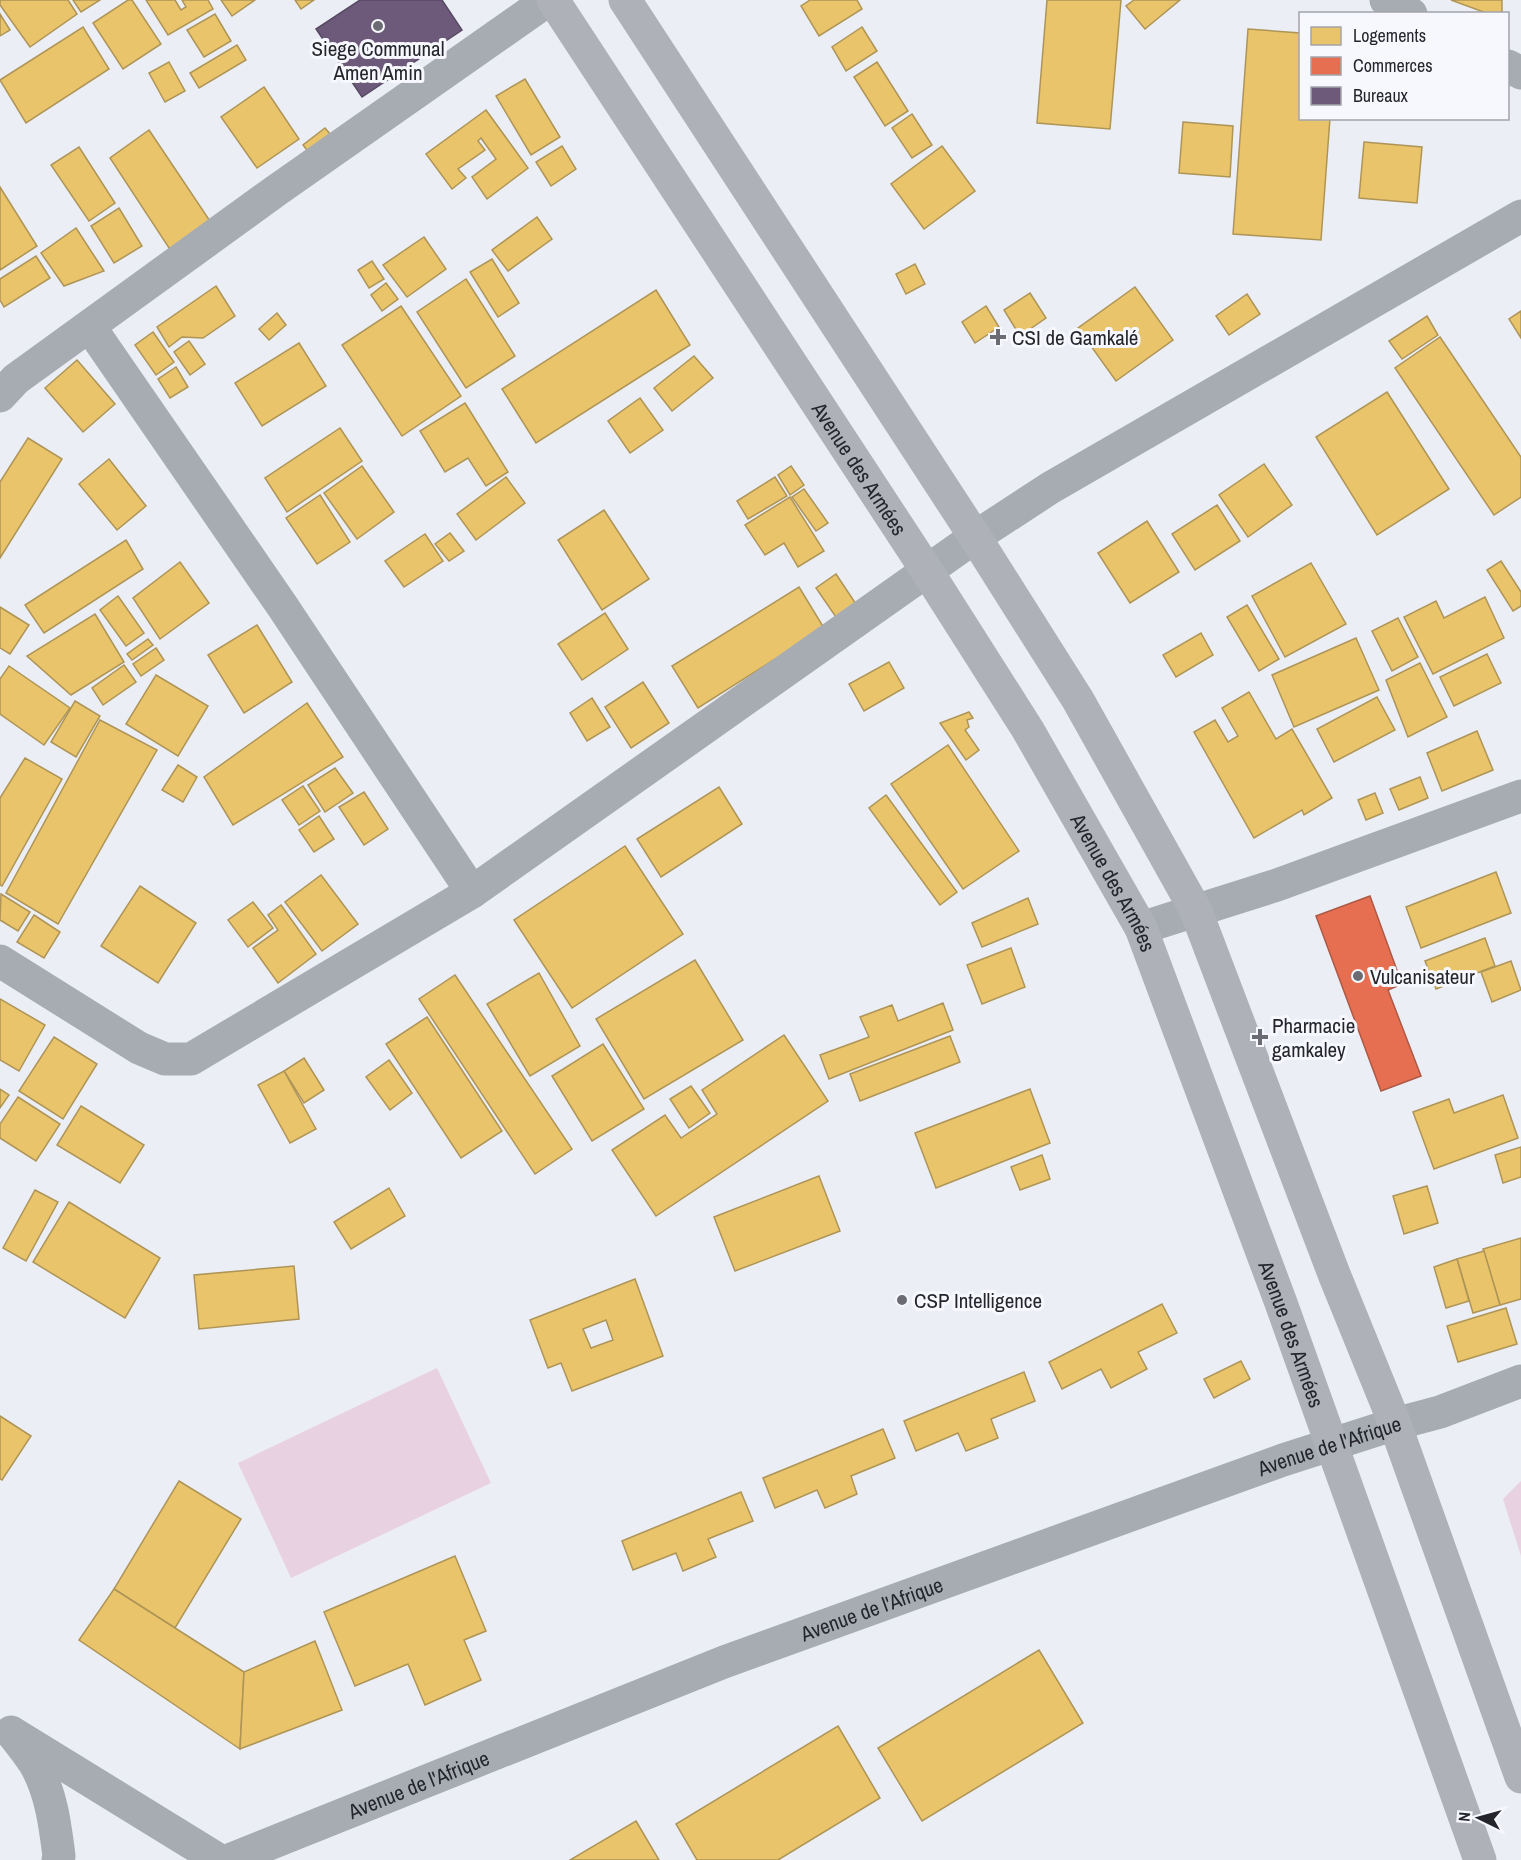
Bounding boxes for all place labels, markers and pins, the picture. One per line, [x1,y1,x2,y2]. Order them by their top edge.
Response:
marker: Siege Communal Amen Amin [371,19,385,33]
place label: Siege Communal Amen Amin [311,34,445,87]
place label: CSI de Gamkalé [1012,323,1138,352]
marker: CSI de Gamkalé [989,328,1007,346]
place label: Vulcanisateur [1370,962,1475,991]
marker: Vulcanisateur [1351,969,1365,983]
place label: Pharmacie gamkaley [1272,1011,1355,1064]
marker: Pharmacie gamkaley [1253,1030,1267,1044]
place label: CSP Intelligence [914,1286,1042,1315]
marker: CSP Intelligence [895,1293,909,1307]

